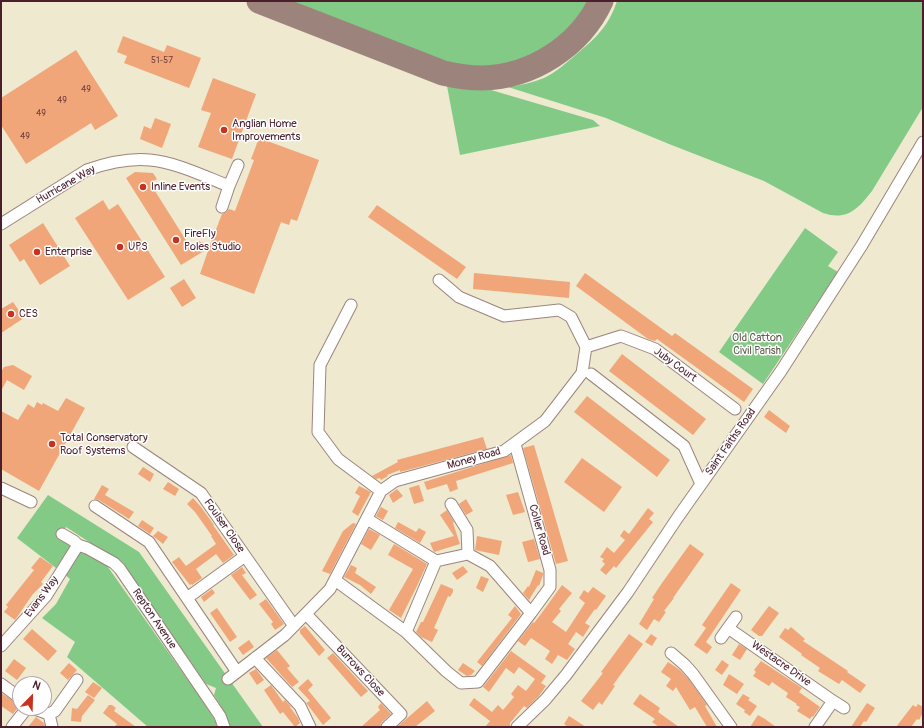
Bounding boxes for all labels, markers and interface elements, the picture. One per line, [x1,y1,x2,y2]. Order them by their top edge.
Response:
house number: 51-57 [151,56,173,66]
house number: 49 [81,85,91,95]
house number: 49 [57,96,67,106]
house number: 49 [36,109,46,119]
place label: Anglian Home Improvements [232,117,300,143]
marker: Anglian Home Improvements [219,125,229,135]
house number: 49 [20,132,30,142]
street label: Hurricane Way [34,163,98,207]
place label: Inline Events [151,180,210,194]
marker: Inline Events [138,182,148,192]
place label: FireFly Poles Studio [184,227,241,253]
marker: FireFly Poles Studio [171,235,181,245]
place label: UPS [128,240,148,254]
marker: UPS [115,242,125,252]
place label: Enterprise [45,245,92,259]
marker: Enterprise [32,247,42,257]
place label: CES [19,307,38,321]
marker: CES [6,309,16,319]
park label: Old Catton Civil Parish [732,331,782,357]
street label: Juby Court [651,345,699,385]
street label: Saint Faiths Road [703,406,759,478]
place label: Total Conservatory Roof Systems [60,431,148,457]
marker: Total Conservatory Roof Systems [47,439,57,449]
street label: Money Road [446,445,502,473]
street label: Foulser Close [201,497,247,555]
street label: Coller Road [525,503,553,557]
street label: Evans Way [22,574,62,620]
street label: Repton Avenue [129,586,179,652]
street label: Westacre Drive [749,639,813,689]
street label: Burrows Close [333,643,387,699]
north arrow [12,676,52,716]
text: N [31,678,42,693]

